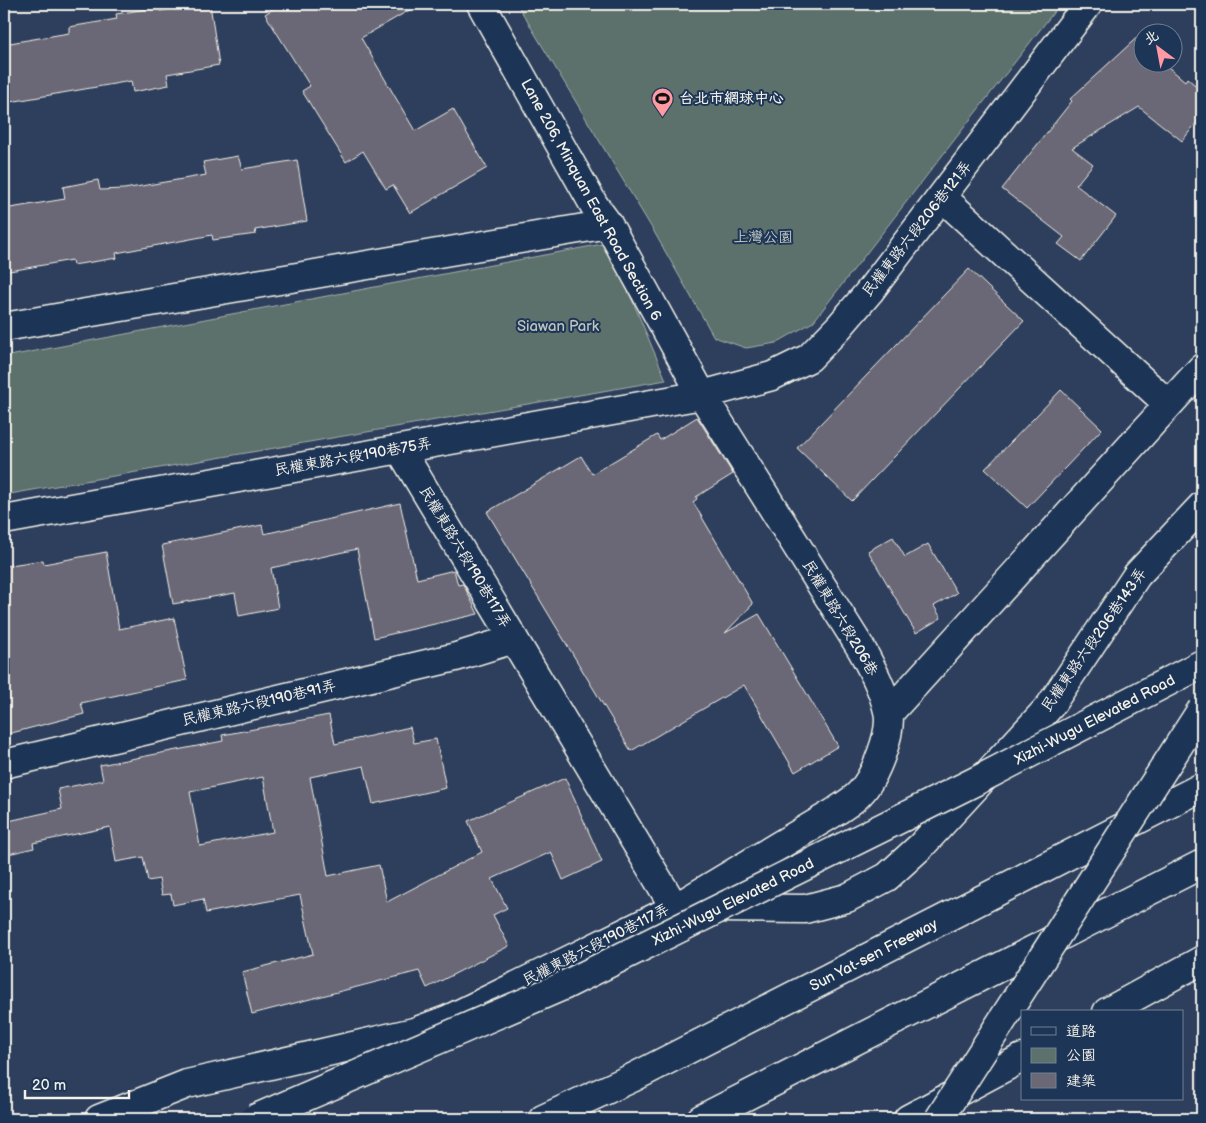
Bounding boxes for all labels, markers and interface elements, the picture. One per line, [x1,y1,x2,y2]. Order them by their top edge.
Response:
north arrow [1134,22,1184,72]
text: 北 [1141,26,1162,48]
street label: Lane 206, Minquan East Road Section 6 [516,76,666,324]
sports icon: 台北市網球中心 [651,86,675,117]
place label: 台北市網球中心 [679,89,784,108]
street label: 民權東路六段206巷121弄 [858,157,976,301]
park label: 上灣公園 [733,228,793,247]
park label: Siawan Park [517,317,600,336]
street label: 民權東路六段190巷75弄 [273,434,433,480]
street label: 民權東路六段190巷117弄 [415,483,515,631]
street label: 民權東路六段206巷 [798,557,882,679]
street label: 民權東路六段206巷143弄 [1037,565,1151,715]
street label: Xizhi-Wugu Elevated Road [1010,670,1178,769]
street label: 民權東路六段190巷91弄 [180,676,338,730]
street label: Xizhi-Wugu Elevated Road [648,854,817,950]
street label: 民權東路六段190巷117弄 [519,900,673,990]
street label: Sun Yat-sen Freeway [806,914,941,995]
legend [1021,1010,1184,1100]
text: 道路 [1066,1022,1096,1041]
text: 公園 [1066,1046,1096,1065]
scale bar [25,1068,129,1100]
text: 建築 [1066,1072,1096,1091]
text: 20 m [32,1076,66,1095]

